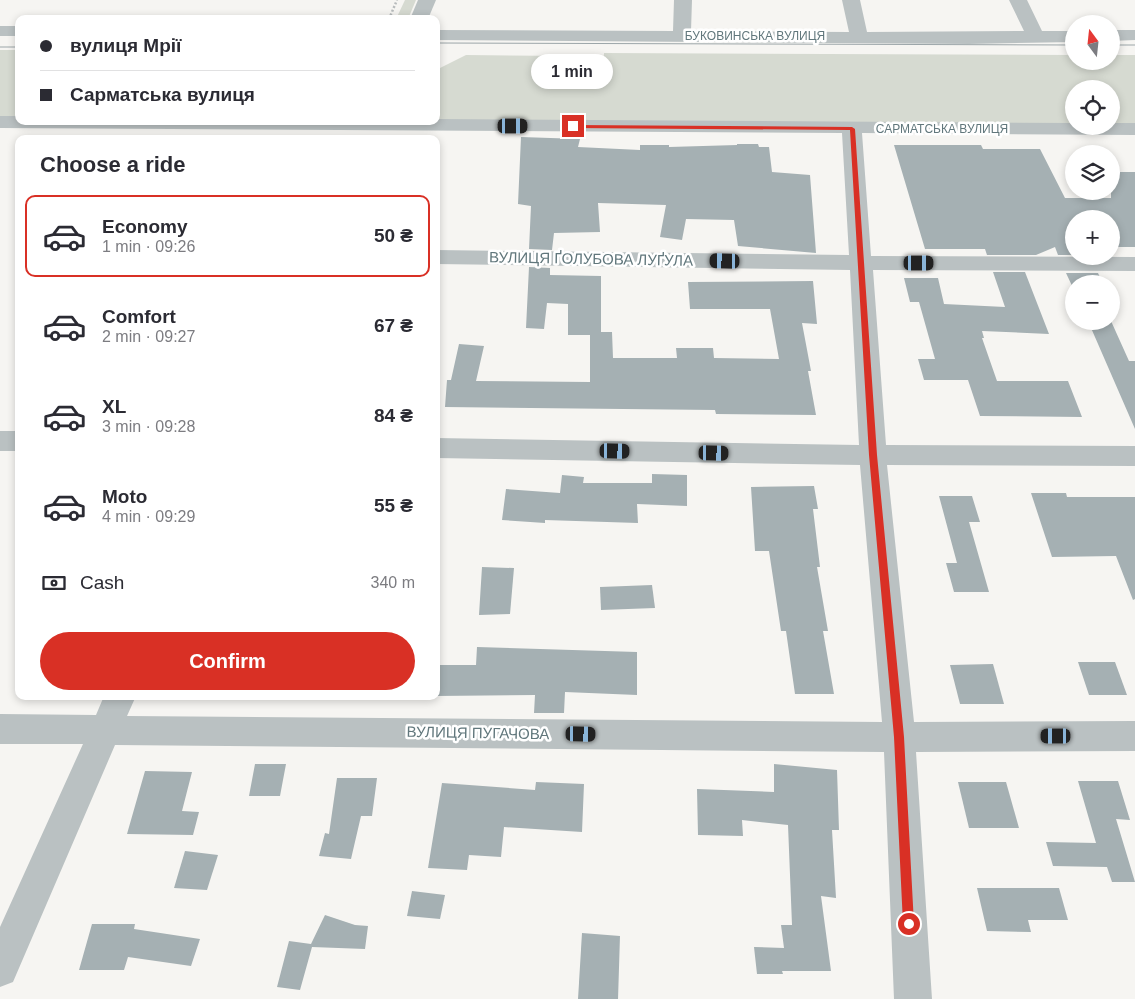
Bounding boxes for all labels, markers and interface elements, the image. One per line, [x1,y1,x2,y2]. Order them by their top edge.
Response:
north arrow [1065,15,1120,70]
map controls [1065,15,1120,330]
street label: БУКОВИНСЬКА ВУЛИЦЯ [685,29,825,43]
text: вулиця Мрії [70,35,181,56]
callout: 1 min [532,54,614,88]
text: 1 min [551,63,593,80]
button: locate [1065,80,1120,135]
text: Сарматська вулиця [70,84,255,105]
route end [562,115,584,137]
car [498,119,528,134]
street label: САРМАТСЬКА ВУЛИЦЯ [876,122,1008,136]
button: layers [1065,145,1120,200]
text: Choose a ride [40,152,185,177]
button: + [1065,210,1120,265]
icon: car [42,214,87,259]
text: Economy [102,216,188,237]
text: 50 ₴ [374,225,413,246]
text: 1 min · 09:26 [102,238,195,255]
street label: ВУЛИЦЯ ҐОЛУБОВА ЛУҐУЛА [489,248,693,269]
car [709,253,740,269]
car [904,256,934,271]
button: − [1065,275,1120,330]
icon: car [42,304,87,349]
text: Comfort [102,306,176,327]
text: 67 ₴ [374,315,413,336]
text: 2 min · 09:27 [102,328,195,345]
icon: car [42,394,87,439]
text: XL [102,396,126,417]
text: 84 ₴ [374,405,413,426]
text: 3 min · 09:28 [102,418,195,435]
car [599,443,630,459]
car [698,445,729,461]
icon: car [42,484,87,529]
text: Moto [102,486,147,507]
text: 55 ₴ [374,495,413,516]
text: 4 min · 09:29 [102,508,195,525]
icon: cash [40,569,68,597]
text: Cash [80,572,124,593]
text: 340 m [371,574,415,591]
button: Confirm [40,632,415,690]
street label: ВУЛИЦЯ ПУГАЧОВА [407,723,549,742]
car [565,726,596,742]
car [1041,729,1071,744]
route start [898,913,920,935]

